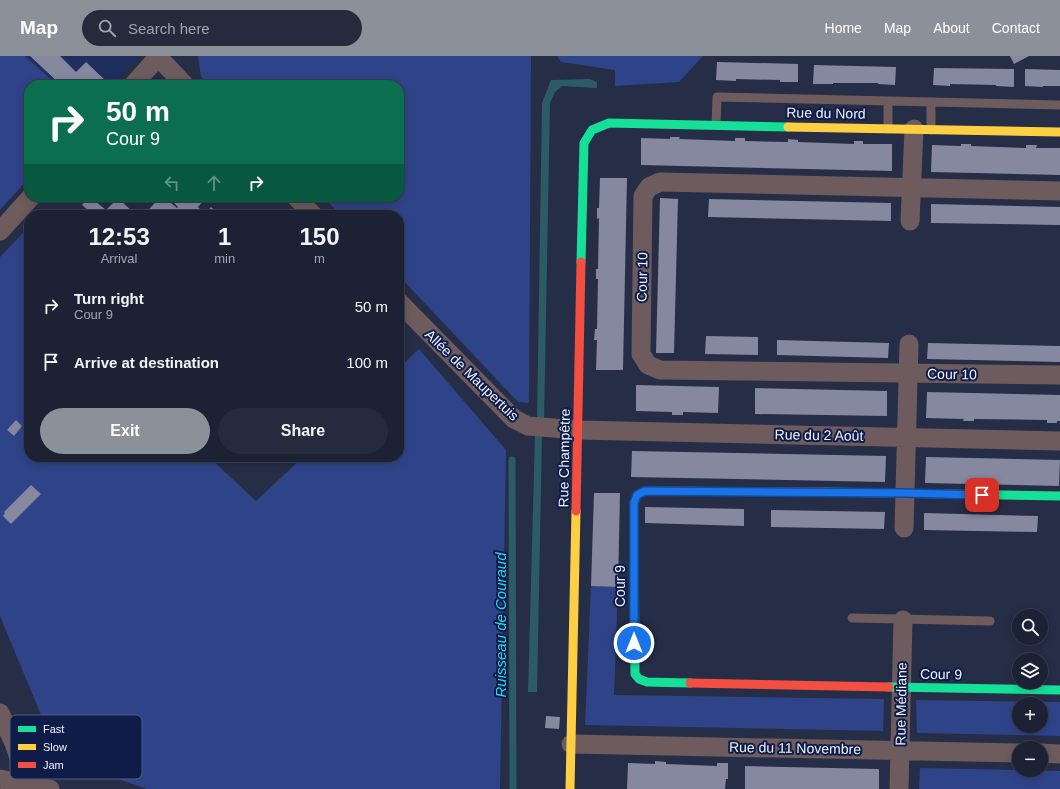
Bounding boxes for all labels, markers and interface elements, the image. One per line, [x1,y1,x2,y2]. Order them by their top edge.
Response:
search box [82,10,362,46]
text: Map [20,17,58,38]
icon: search [96,17,118,39]
text: Search here [128,20,210,37]
text: Home [825,20,862,36]
text: Map [884,20,911,36]
text: About [933,20,970,36]
text: Contact [992,20,1040,36]
icon: right [40,96,92,148]
text: 50 m [106,96,170,127]
street label: Rue du Nord [786,104,866,122]
text: Cour 9 [106,129,160,149]
icon: left [161,172,183,194]
icon: ahead [203,172,225,194]
icon: right [245,172,267,194]
text: 12:53 [88,223,150,250]
text: 1 [218,223,231,250]
text: 150 [300,223,340,250]
text: Arrival [101,251,138,266]
text: min [214,251,235,266]
text: m [314,251,325,266]
street label: Cour 10 [634,252,650,302]
text: Turn right [74,290,144,307]
icon: right [40,295,62,317]
text: 50 m [355,298,388,315]
text: Cour 9 [74,307,113,322]
street label: Allée de Maupertuis [422,326,522,424]
icon: arrive [40,351,62,373]
text: Arrive at destination [74,354,219,371]
text: 100 m [346,354,388,371]
street label: Cour 10 [927,366,977,382]
button: Exit [40,408,210,454]
button: Share [218,408,388,454]
street label: Rue Champêtre [555,408,573,508]
street label: Rue du 2 Août [774,426,864,444]
pin [965,478,999,512]
icon: arrive [971,484,993,506]
water label: Ruisseau de Couraud [492,552,509,698]
street label: Cour 9 [612,565,628,607]
map controls [1012,609,1048,777]
button: search [1012,609,1048,645]
position arrow [613,622,655,664]
button: layers [1012,653,1048,689]
street label: Rue Médiane [892,662,910,746]
street label: Cour 9 [920,666,962,682]
button: + [1012,697,1048,733]
legend [10,715,142,779]
text: Fast [43,723,64,735]
street label: Rue du 11 Novembre [729,739,861,757]
text: Slow [43,741,67,753]
button: − [1012,741,1048,777]
text: Jam [43,759,64,771]

